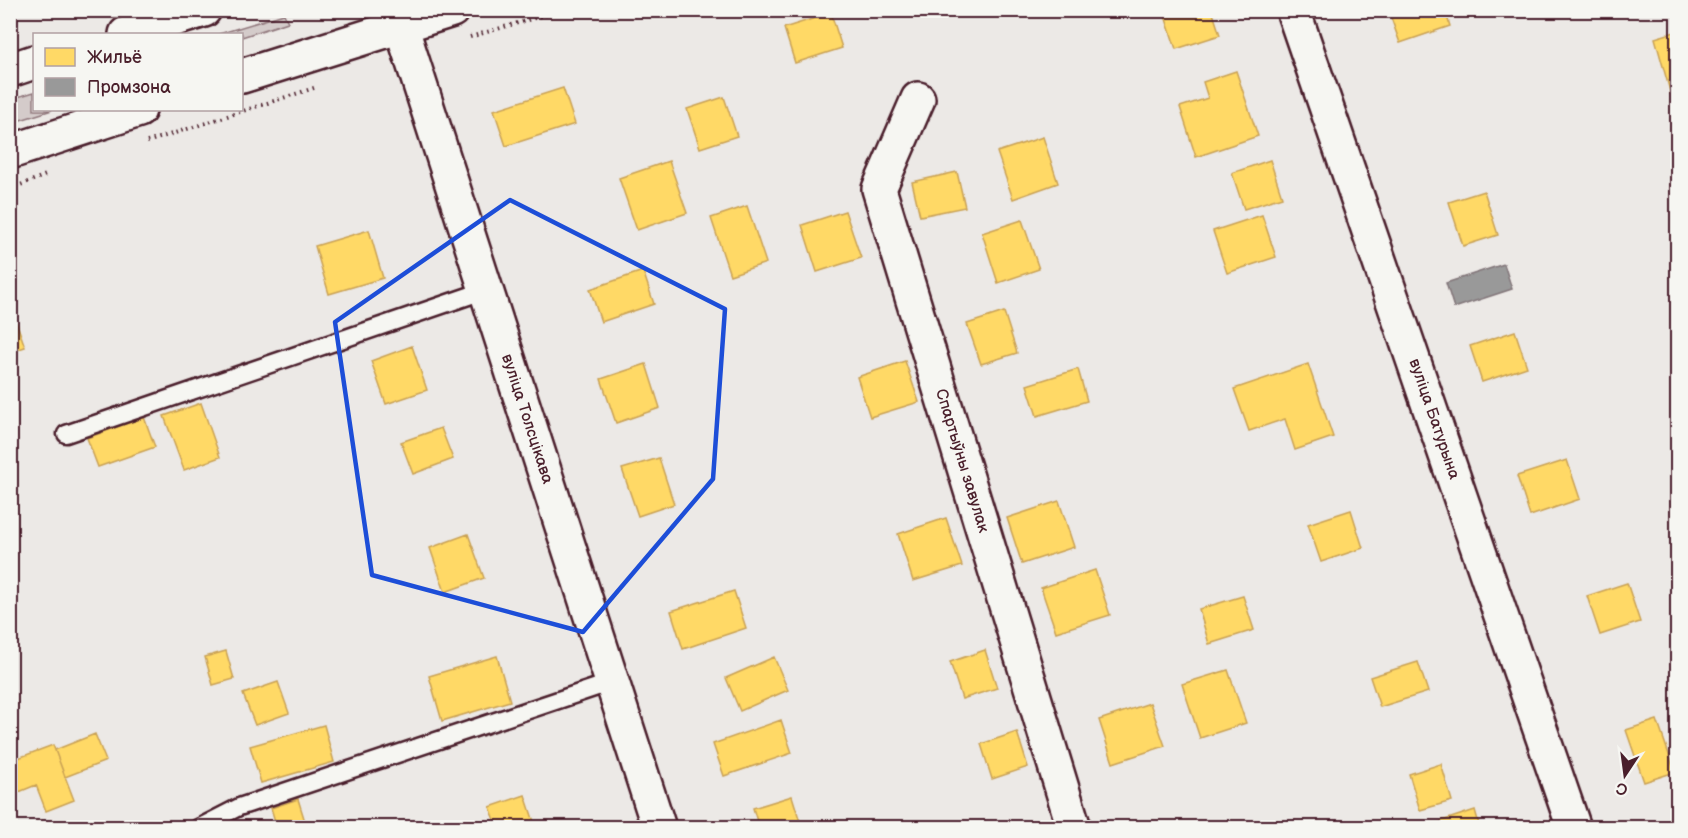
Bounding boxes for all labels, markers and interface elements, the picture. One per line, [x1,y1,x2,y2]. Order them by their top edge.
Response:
legend [33,33,243,111]
text: Жильё [87,47,142,68]
text: Промзона [87,77,171,98]
street label: вуліца Толсцікава [497,352,557,487]
street label: вуліца Батурына [1404,356,1464,482]
street label: Спартыўны завулак [931,387,993,536]
north arrow [1595,745,1655,805]
text: С [1614,778,1630,799]

